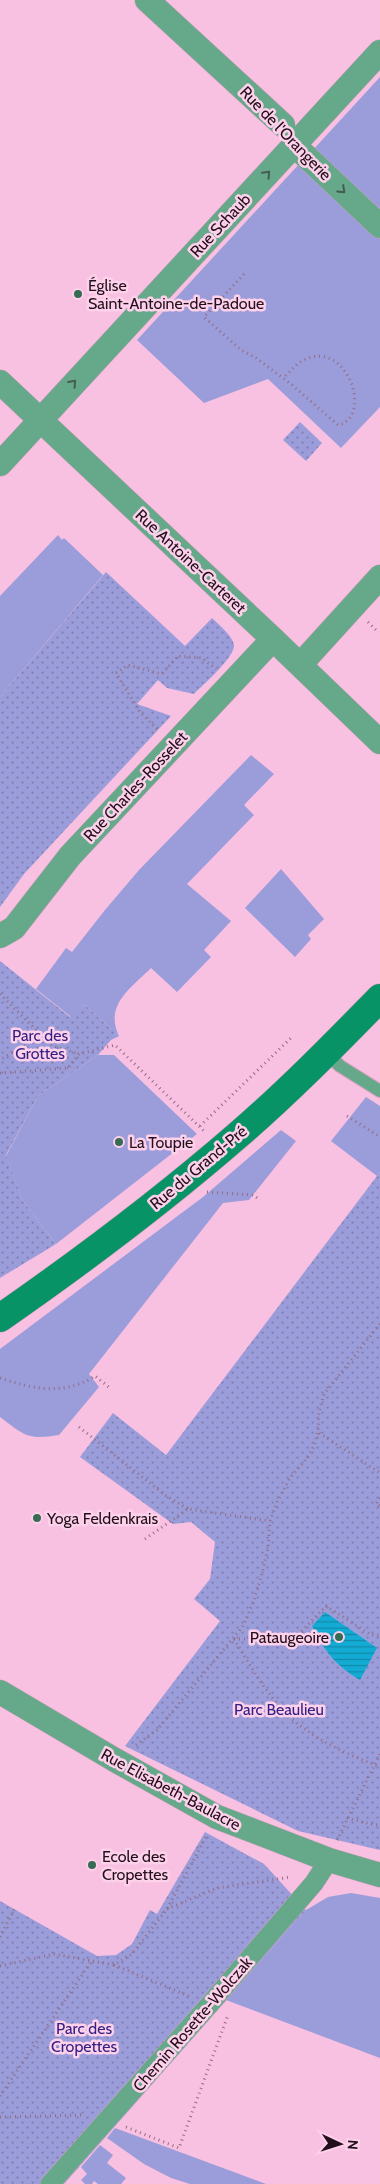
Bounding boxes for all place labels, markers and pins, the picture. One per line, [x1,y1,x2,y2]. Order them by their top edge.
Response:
place label: Église Saint-Antoine-de-Padoue [88,276,264,313]
marker: Église Saint-Antoine-de-Padoue [72,288,84,300]
place label: La Toupie [129,1133,193,1152]
marker: La Toupie [113,1136,125,1148]
place label: Yoga Feldenkrais [46,1509,159,1528]
marker: Yoga Feldenkrais [31,1512,43,1524]
place label: Pataugeoire [250,1628,329,1647]
marker: Pataugeoire [333,1631,345,1643]
place label: Ecole des Cropettes [102,1847,168,1884]
marker: Ecole des Cropettes [86,1859,98,1871]

